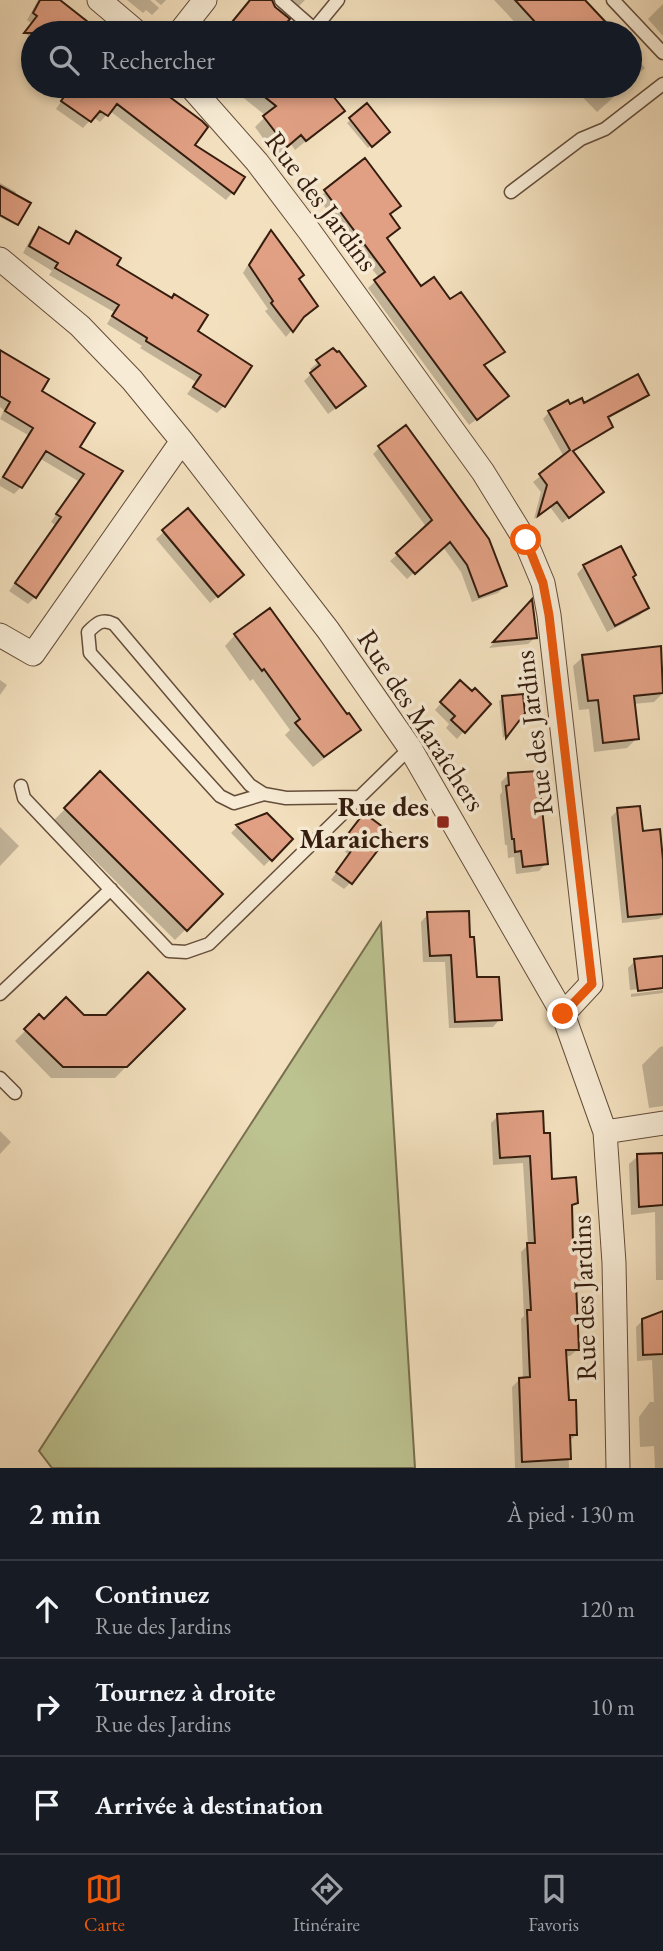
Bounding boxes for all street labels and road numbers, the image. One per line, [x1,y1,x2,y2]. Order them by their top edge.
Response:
street label: Rue des Jardins [258,124,386,278]
street label: Rue des Maraîchers [350,622,494,818]
street label: Rue des Jardins [505,648,561,818]
street label: Rue des Jardins [562,1214,604,1382]

